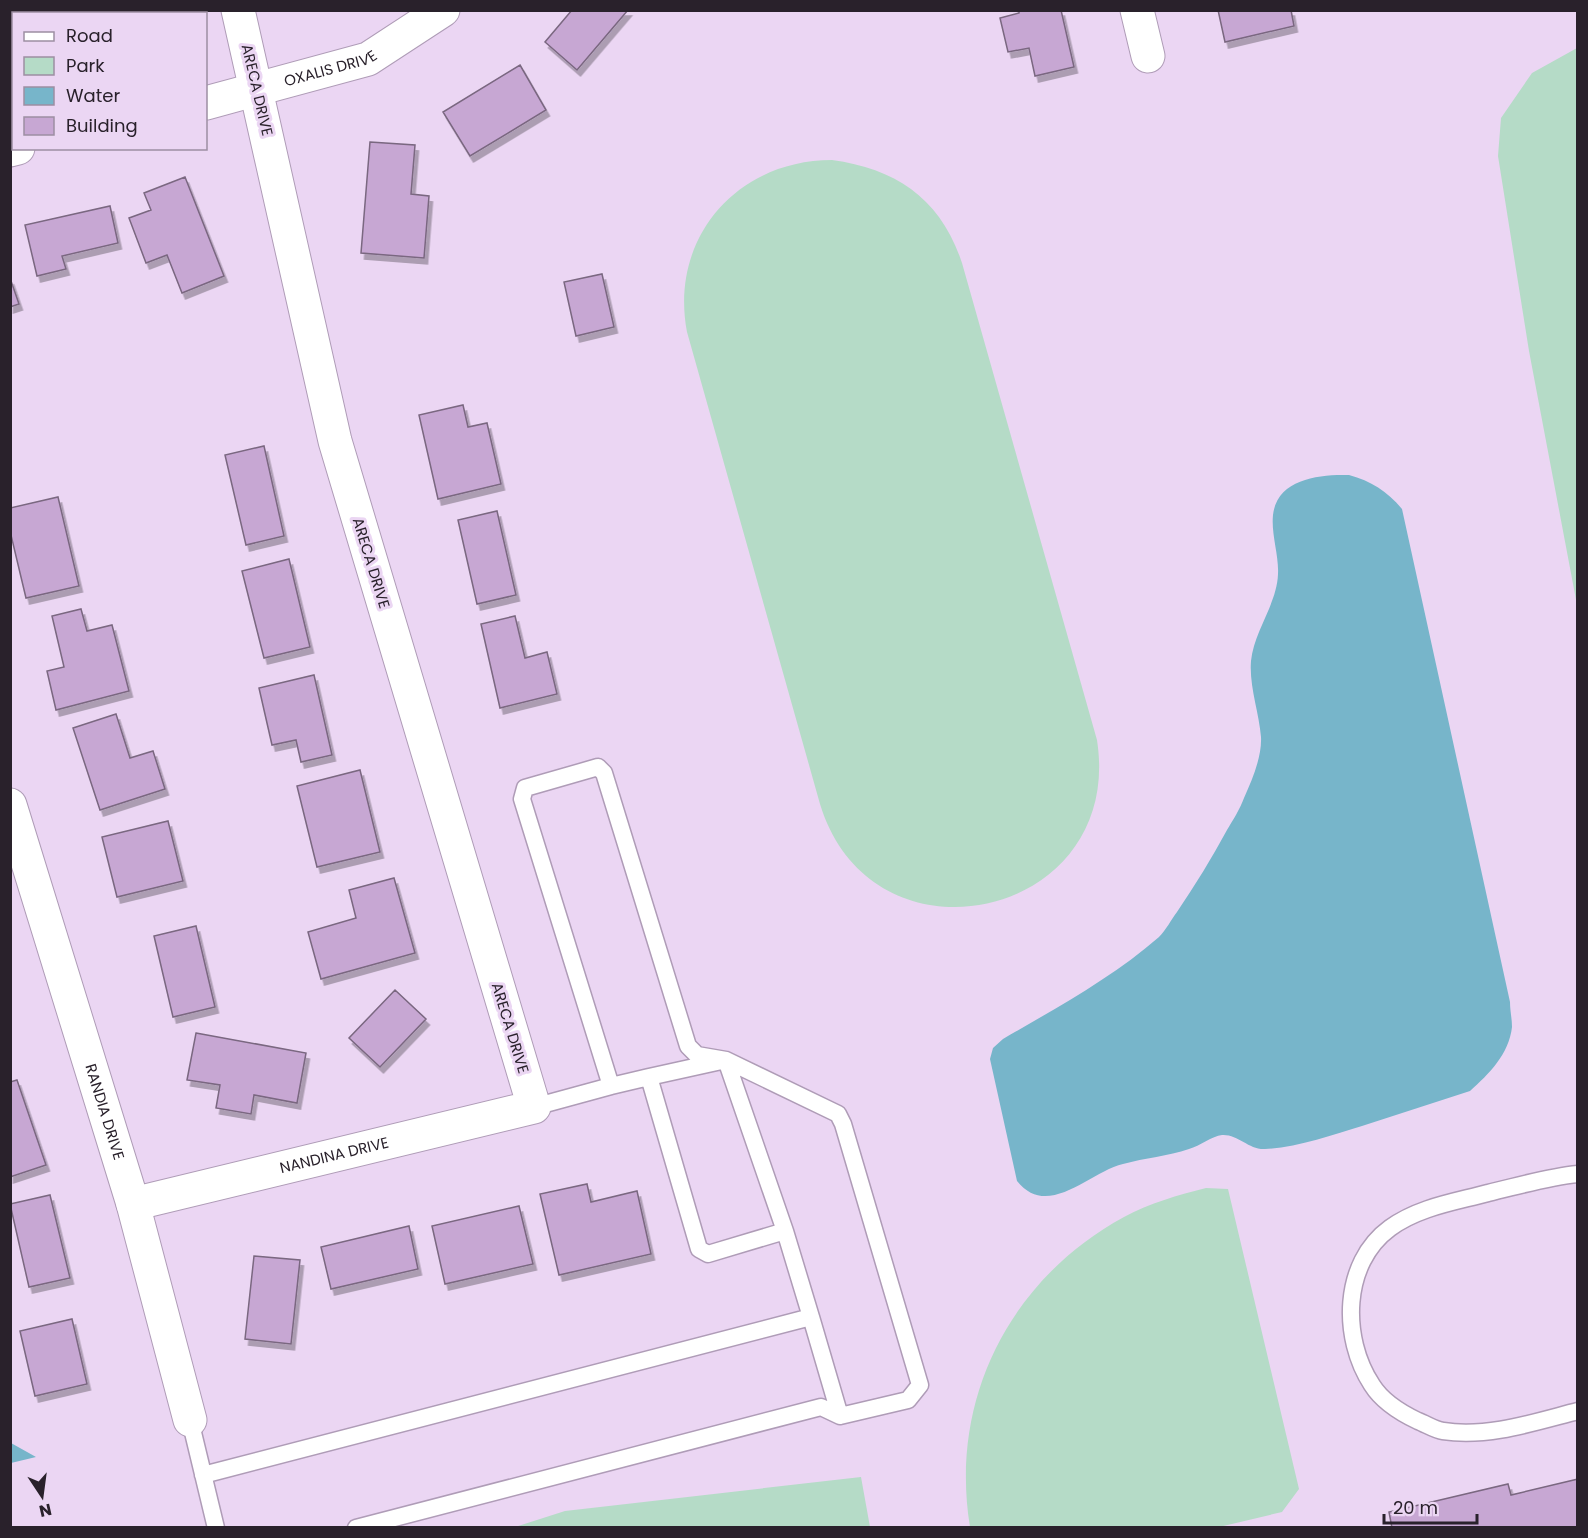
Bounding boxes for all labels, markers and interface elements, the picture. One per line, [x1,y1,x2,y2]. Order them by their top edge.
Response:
legend [12,12,207,150]
text: Road [66,23,113,48]
street label: ARECA DRIVE [237,42,278,138]
street label: OXALIS DRIVE [282,45,381,91]
text: Park [66,53,105,78]
text: Water [66,83,120,108]
text: Building [66,113,138,138]
street label: ARECA DRIVE [348,515,395,611]
street label: ARECA DRIVE [487,980,534,1076]
street label: RANDIA DRIVE [80,1061,130,1162]
street label: NANDINA DRIVE [277,1132,391,1178]
north arrow [12,1466,72,1526]
scale bar [1384,1487,1477,1525]
text: 20 m [1393,1495,1438,1520]
text: N [37,1498,54,1523]

